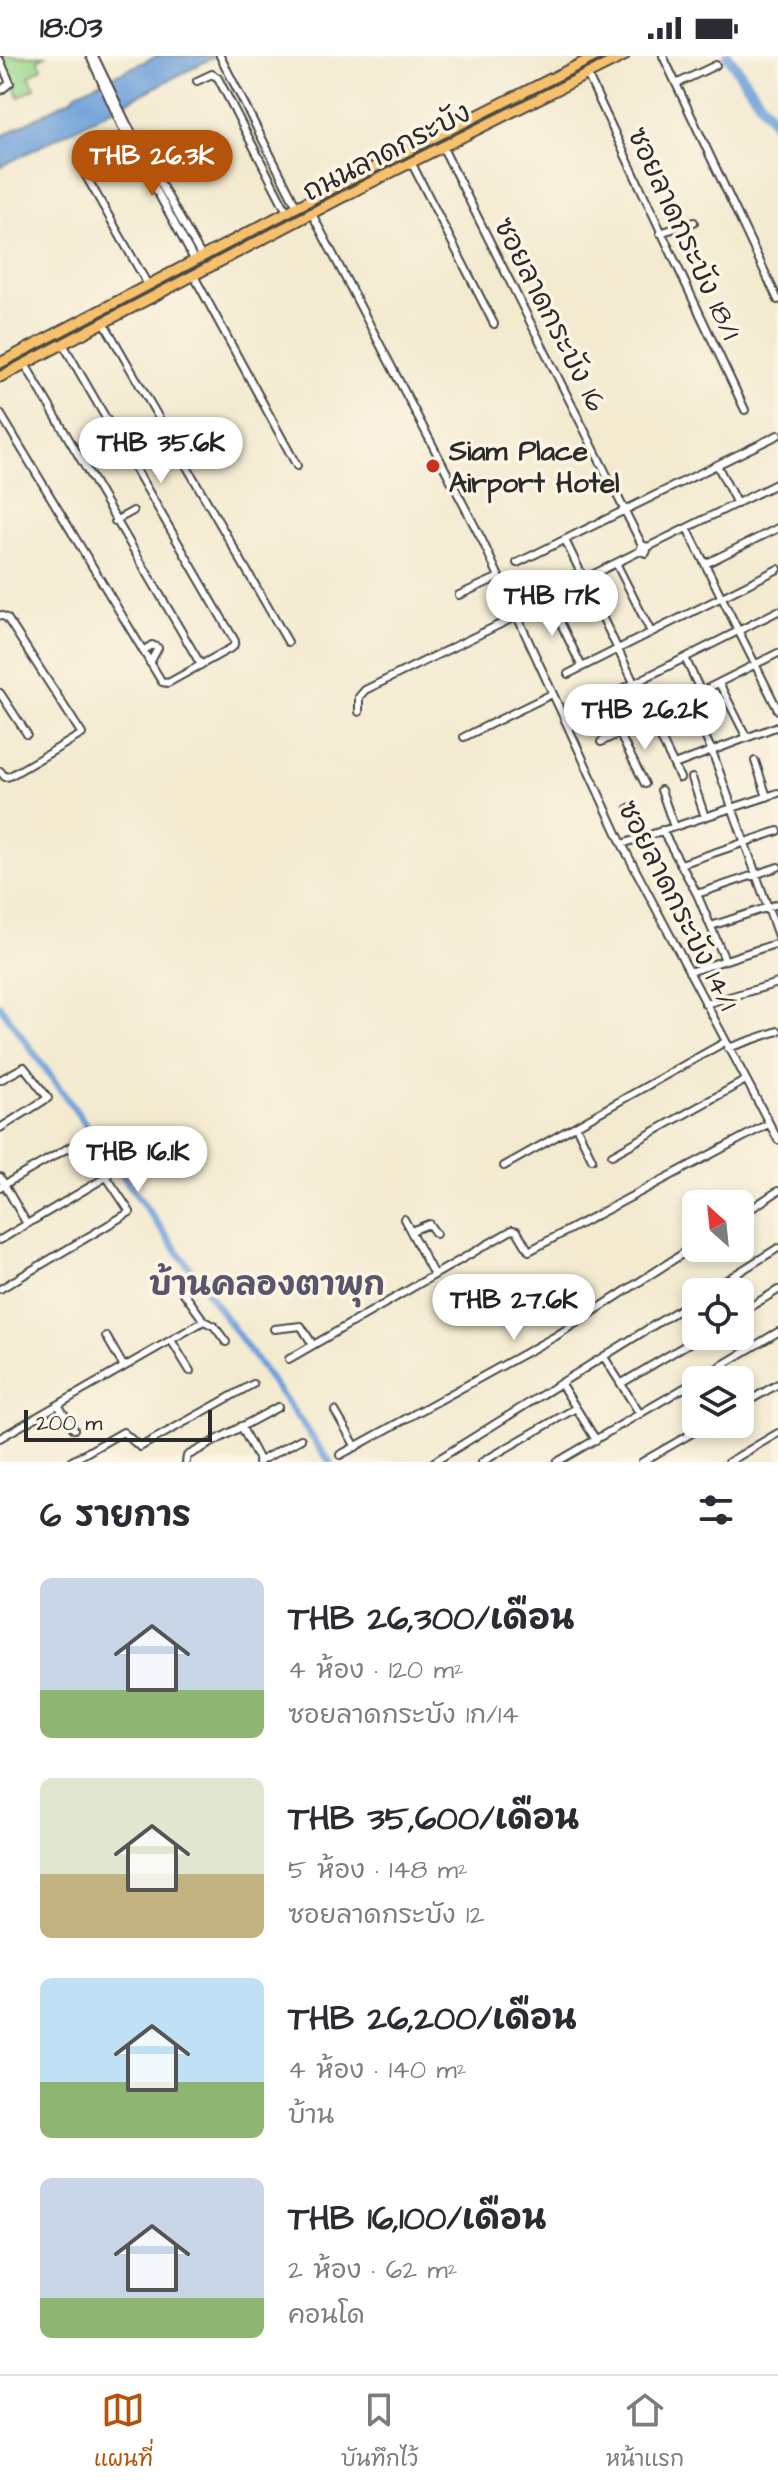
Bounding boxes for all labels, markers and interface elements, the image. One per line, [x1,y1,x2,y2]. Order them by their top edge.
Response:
text: 18:03 [40,7,103,49]
street label: ถนนลาดกระบัง [296,93,477,211]
street label: ซอยลาดกระบัง 18/1 [617,121,750,346]
pin: THB 26.3K [60,130,244,198]
text: THB 26.3K [90,138,214,174]
street label: ซอยลาดกระบัง 16 [484,211,615,418]
pin: THB 35.6K [69,417,253,485]
text: THB 35.6K [97,425,225,461]
place label: Siam Place Airport Hotel [448,432,620,504]
marker: Siam Place Airport Hotel [424,457,442,475]
pin: THB 17K [478,570,626,638]
text: THB 17K [504,578,600,614]
pin: THB 26.2K [553,684,737,752]
text: THB 26.2K [582,692,708,728]
street label: ซอยลาดกระบัง 14/1 [608,794,748,1018]
pin: THB 16.1K [46,1126,230,1194]
text: THB 16.1K [86,1134,190,1170]
north arrow [682,1190,754,1262]
map controls [682,1190,754,1438]
district label: บ้านคลองตาพุก [149,1263,385,1308]
pin: THB 27.6K [422,1274,606,1342]
button: locate [682,1278,754,1350]
text: THB 27.6K [450,1282,578,1318]
button: layers [682,1366,754,1438]
scale bar [24,1406,212,1442]
text: 200 m [36,1408,102,1439]
icon: filters [694,1488,738,1532]
text: 6 รายการ [40,1492,191,1540]
text: THB 26,300/เดือน [288,1595,574,1643]
icon: home [104,1610,200,1706]
text: 4 ห้อง · 120 m² [288,1652,464,1688]
text: ซอยลาดกระบัง 1ก/14 [288,1697,519,1733]
text: THB 35,600/เดือน [288,1795,579,1843]
icon: home [104,1810,200,1906]
text: 5 ห้อง · 148 m² [288,1852,468,1888]
text: ซอยลาดกระบัง 12 [288,1897,484,1933]
text: THB 26,200/เดือน [288,1995,577,2043]
icon: home [104,2010,200,2106]
text: 4 ห้อง · 140 m² [288,2052,466,2088]
text: บ้าน [288,2097,334,2133]
text: THB 16,100/เดือน [288,2195,546,2243]
icon: home [104,2210,200,2306]
text: 2 ห้อง · 62 m² [288,2252,457,2288]
text: คอนโด [288,2297,365,2333]
tab: แผนที่ [94,2388,153,2475]
tab: บันทึกไว้ [341,2388,418,2475]
tab: หน้าแรก [606,2388,684,2475]

